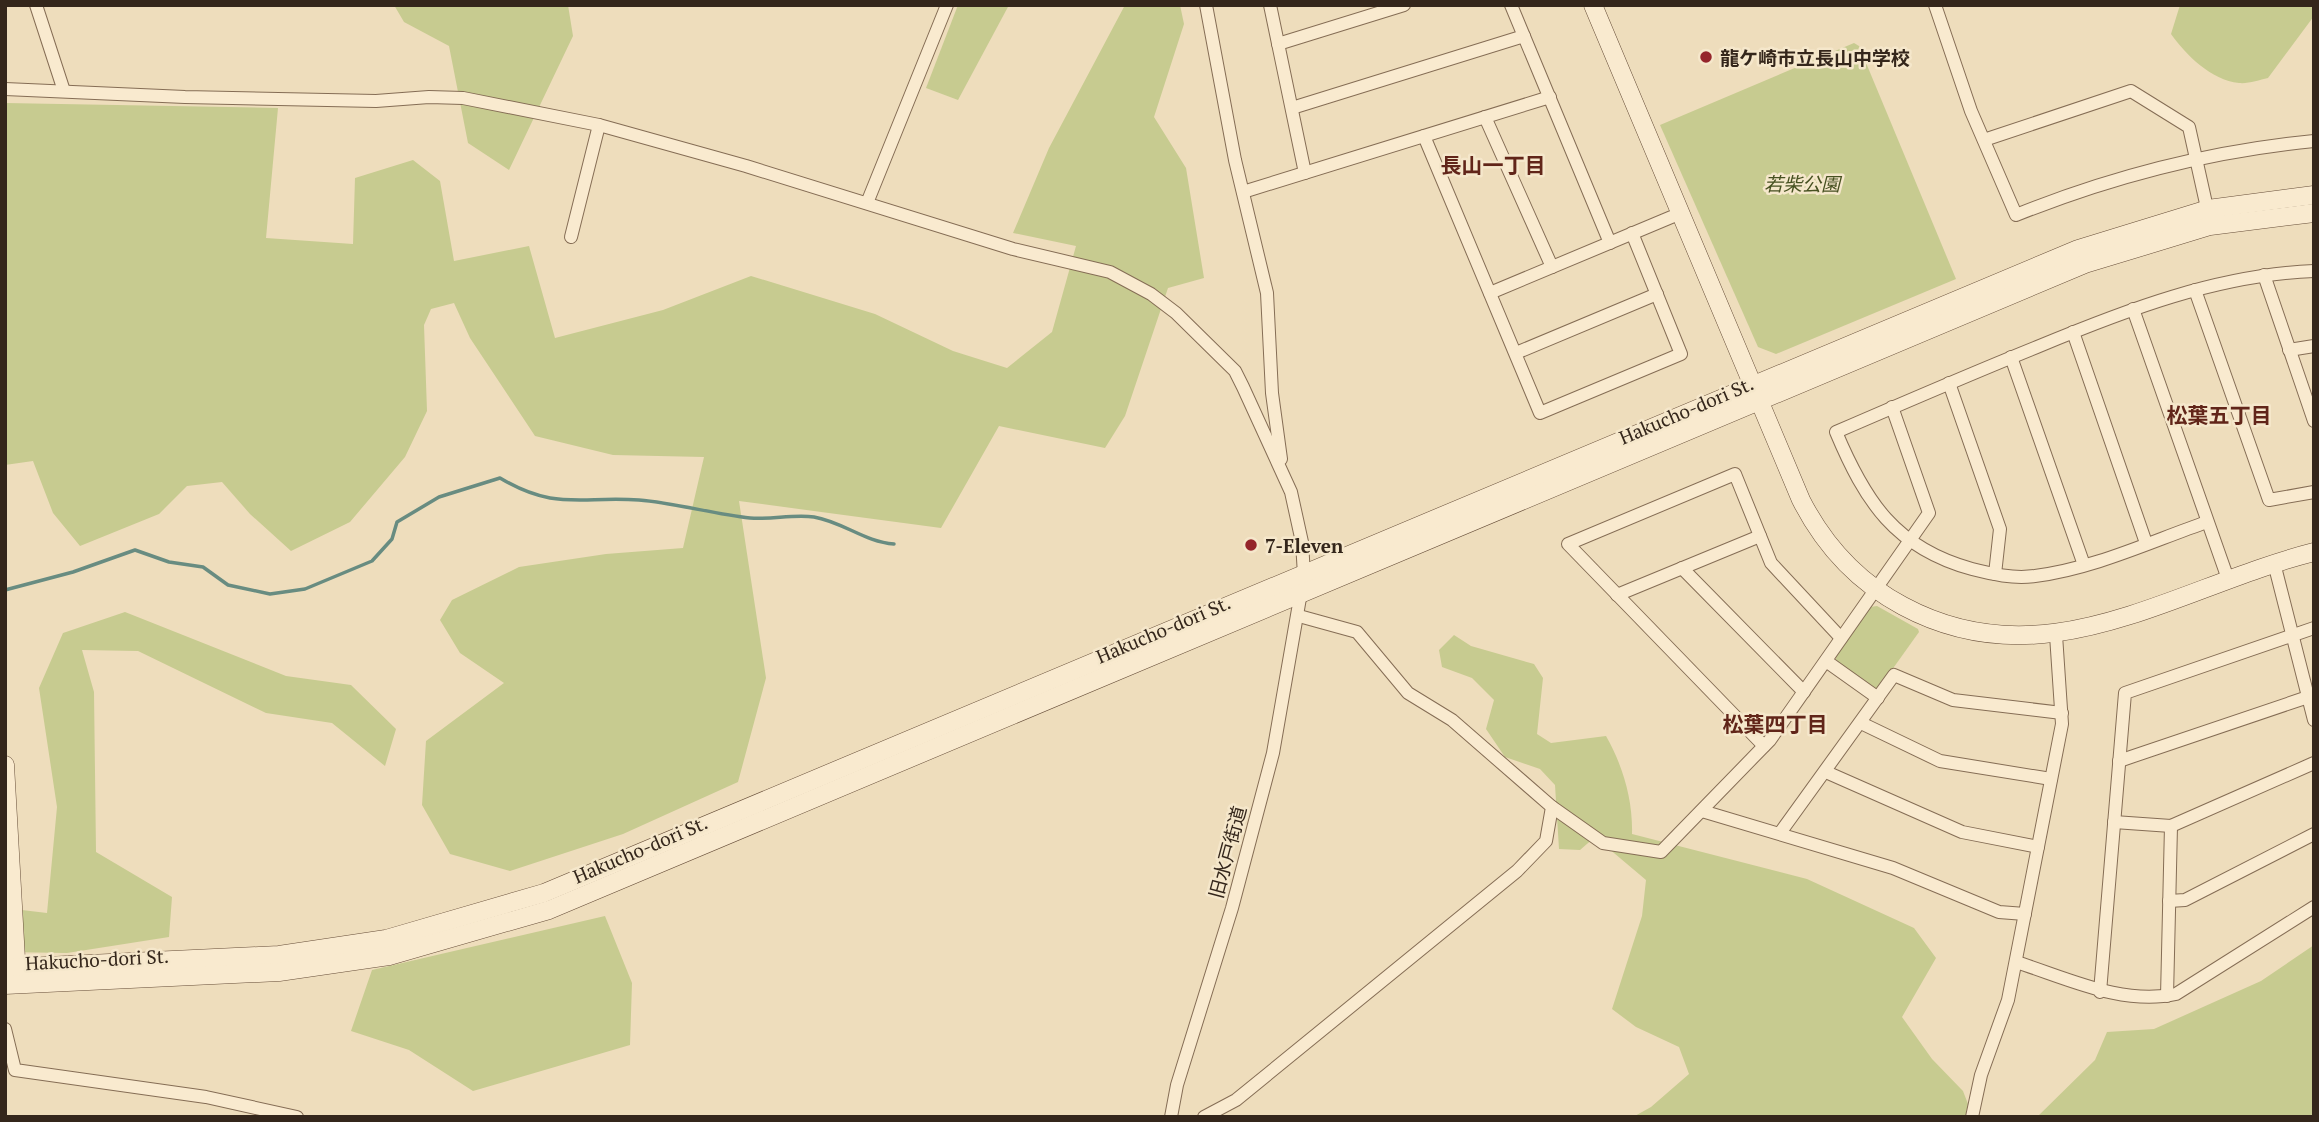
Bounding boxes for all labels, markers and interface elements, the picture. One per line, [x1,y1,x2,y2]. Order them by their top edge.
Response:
place label: 龍ケ崎市立長山中学校 [1720,45,1910,70]
marker: 龍ケ崎市立長山中学校 [1698,49,1714,65]
district label: 長山一丁目 [1441,151,1546,179]
park label: 若柴公園 [1764,171,1843,196]
street label: Hakucho-dori St. [1615,370,1757,450]
district label: 松葉五丁目 [2167,401,2272,429]
place label: 7-Eleven [1265,533,1344,558]
marker: 7-Eleven [1243,537,1259,553]
street label: Hakucho-dori St. [1092,589,1234,669]
district label: 松葉四丁目 [1723,710,1828,738]
street label: 旧水戸街道 [1203,803,1251,901]
street label: Hakucho-dori St. [569,809,711,889]
street label: Hakucho-dori St. [24,943,170,975]

